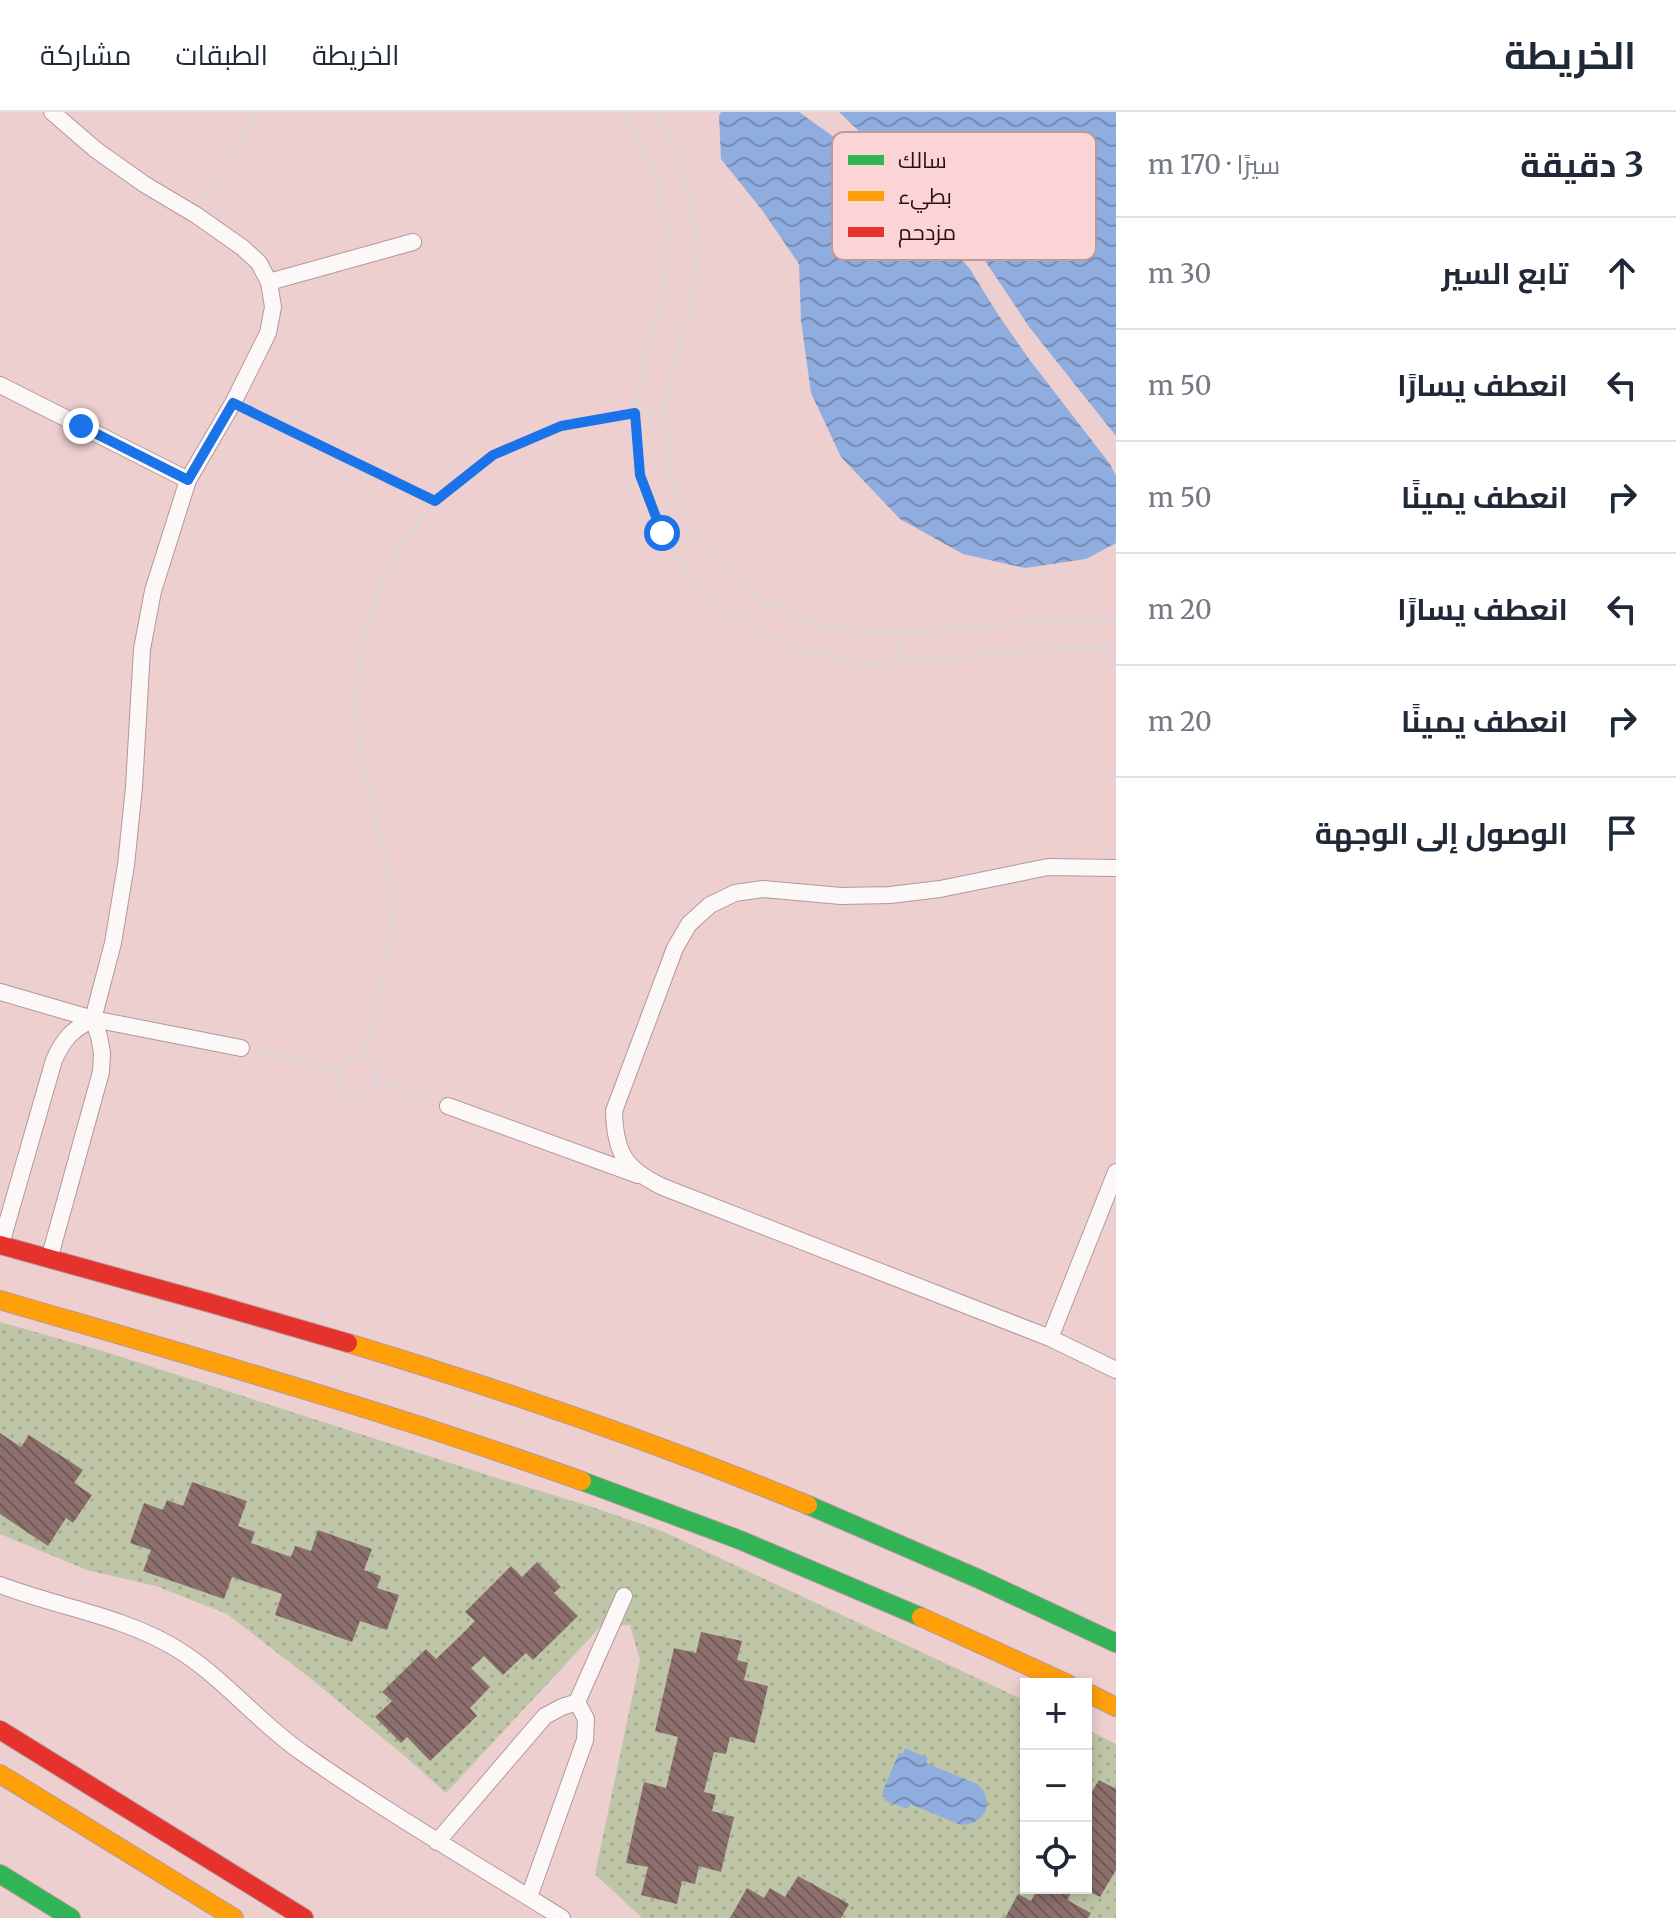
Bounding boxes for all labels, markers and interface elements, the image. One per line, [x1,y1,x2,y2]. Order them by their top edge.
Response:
text: الخريطة [1504,32,1636,79]
text: مشاركة [40,37,131,73]
text: الطبقات [175,37,268,73]
text: الخريطة [312,37,399,73]
legend [832,132,1096,260]
text: 3 دقيقة [1520,144,1644,186]
text: سالك [898,146,947,174]
text: سيرًا · 170 m [1148,148,1280,181]
text: بطيء [898,182,952,213]
text: مزدحم [898,218,956,248]
icon: ahead [1600,251,1644,295]
text: تابع السير [1442,254,1568,292]
text: 30 m [1148,257,1211,290]
icon: left [1600,363,1644,407]
text: انعطف يسارًا [1397,366,1568,404]
text: 50 m [1148,369,1212,402]
route end [63,408,99,444]
icon: right [1600,475,1644,519]
text: انعطف يمينًا [1401,478,1568,516]
text: 50 m [1148,481,1212,514]
route start [644,515,680,551]
icon: left [1600,587,1644,631]
text: انعطف يسارًا [1397,590,1568,628]
text: 20 m [1148,593,1212,626]
icon: right [1600,699,1644,743]
text: انعطف يمينًا [1401,702,1568,740]
text: 20 m [1148,705,1212,738]
icon: arrive [1600,811,1644,855]
text: الوصول إلى الوجهة [1315,814,1568,852]
map controls [1020,1678,1092,1894]
button: + [1020,1678,1092,1750]
button: − [1020,1750,1092,1822]
button: locate [1020,1822,1092,1894]

